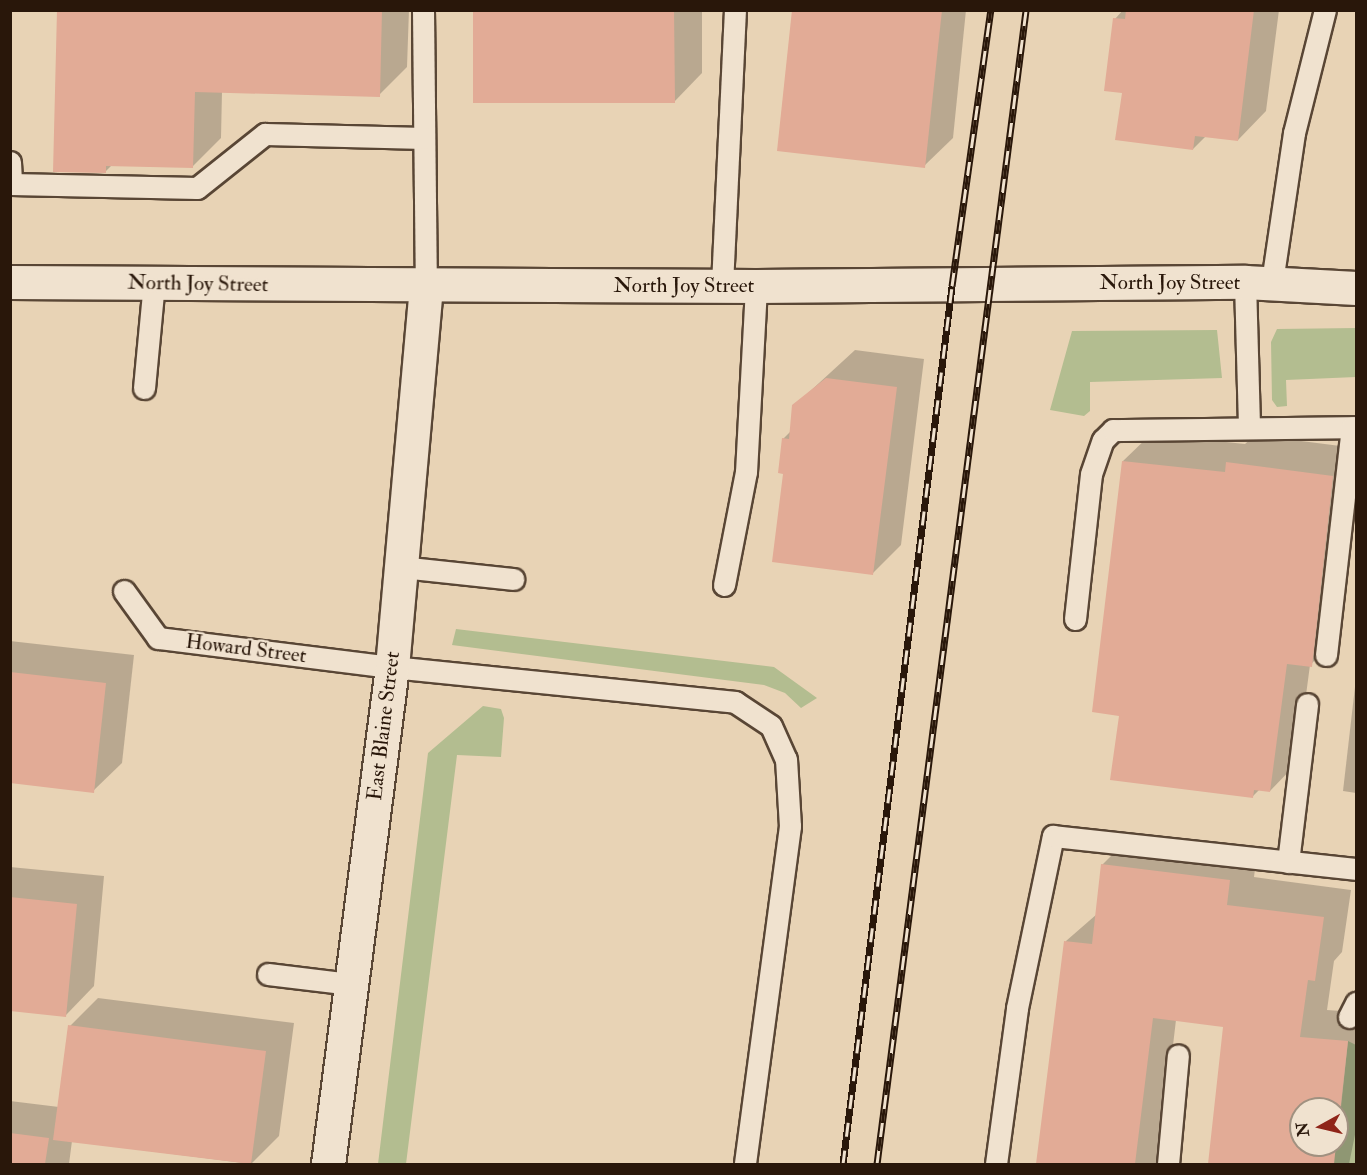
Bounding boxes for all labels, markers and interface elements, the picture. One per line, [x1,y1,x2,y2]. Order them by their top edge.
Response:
street label: North Joy Street [127,270,269,298]
street label: North Joy Street [1100,270,1240,296]
street label: North Joy Street [614,273,754,299]
street label: Howard Street [184,629,308,669]
street label: East Blaine Street [362,650,406,802]
north arrow [1289,1097,1349,1157]
text: N [1292,1121,1314,1138]

